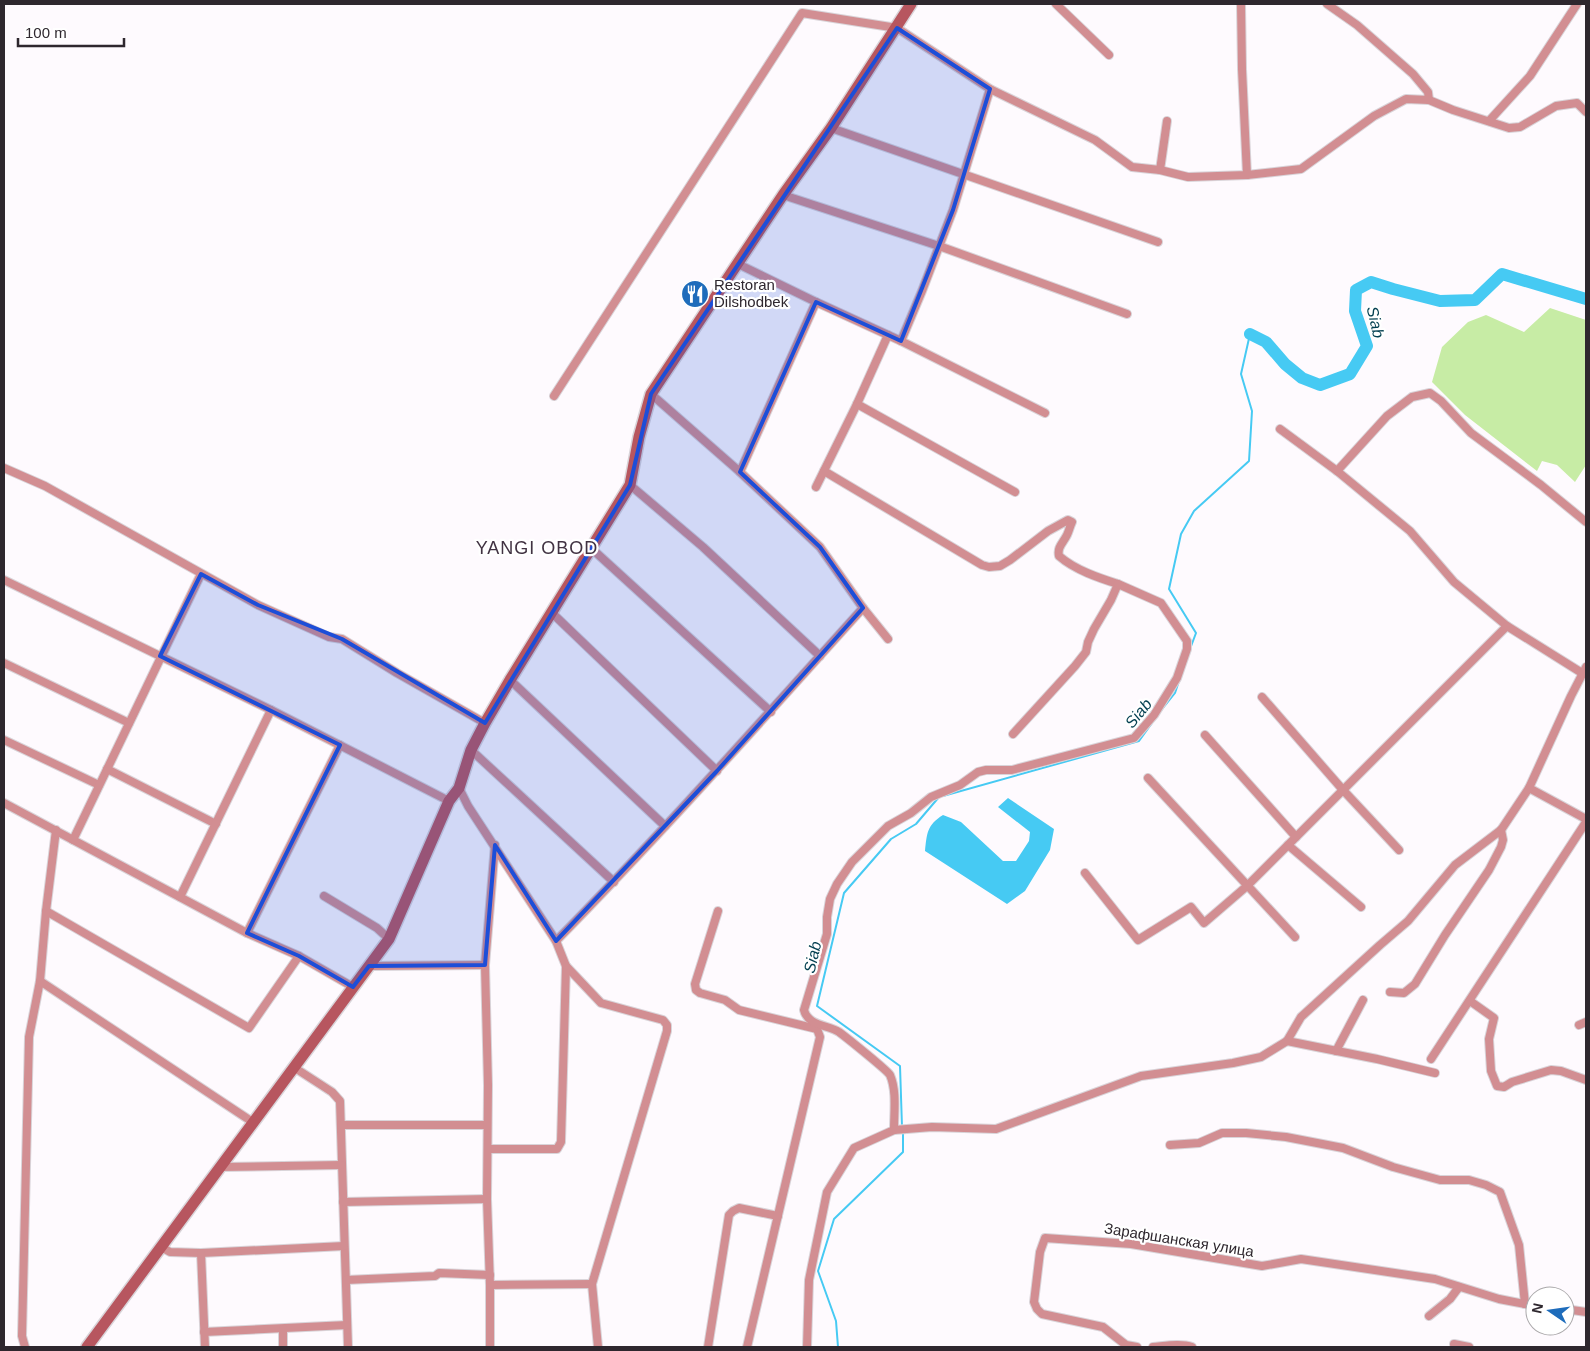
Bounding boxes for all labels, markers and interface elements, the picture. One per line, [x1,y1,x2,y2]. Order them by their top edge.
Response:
scale bar [18,15,124,47]
text: 100 m [25,24,67,41]
place label: Restoran Dilshodbek [714,276,789,310]
restaurant icon: Restoran Dilshodbek [680,279,710,309]
water label: Siab [1364,305,1387,340]
district label: YANGI OBOD [476,538,598,558]
water label: Siab [1122,695,1155,731]
water label: Siab [801,940,824,975]
street label: Зарафшанская улица [1103,1219,1256,1260]
north arrow [1525,1286,1575,1336]
text: N [1528,1301,1546,1315]

